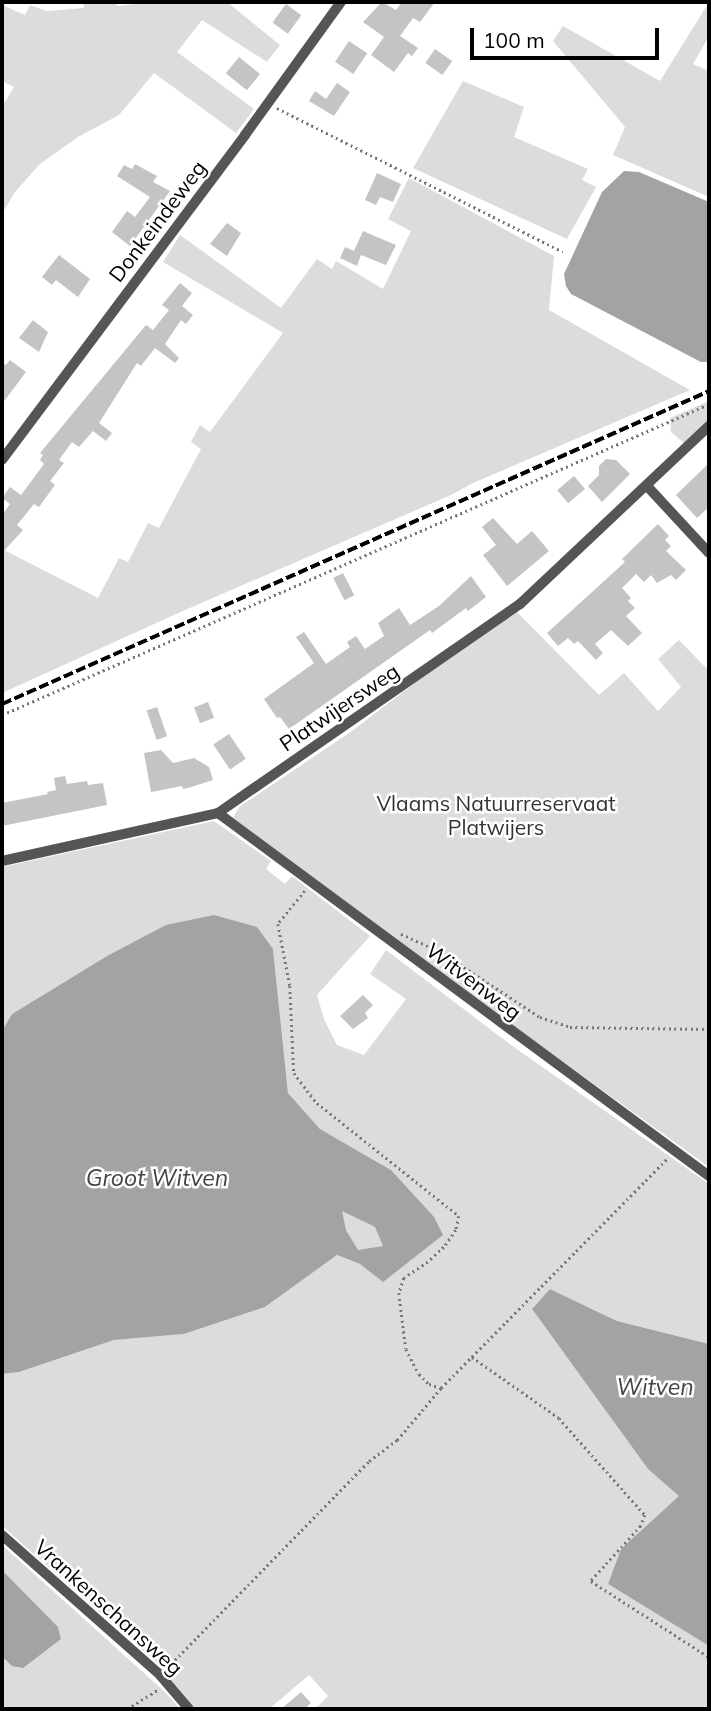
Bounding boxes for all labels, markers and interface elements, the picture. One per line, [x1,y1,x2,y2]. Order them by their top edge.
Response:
scale bar [473,14,662,58]
text: 100 m [483,27,545,53]
street label: Donkeindeweg [103,155,211,287]
street label: Platwijersweg [275,658,403,756]
park label: Vlaams Natuurreservaat Platwijers [376,790,616,840]
street label: Witvenweg [421,937,527,1025]
water label: Groot Witven [86,1164,228,1192]
water label: Witven [616,1373,694,1401]
street label: Vrankenschansweg [30,1534,188,1680]

